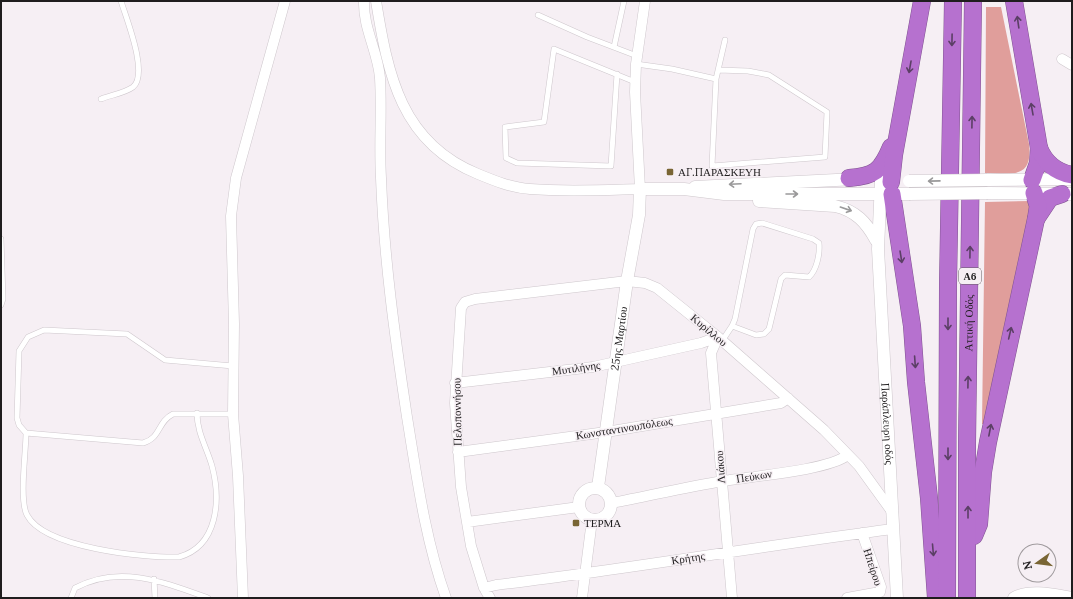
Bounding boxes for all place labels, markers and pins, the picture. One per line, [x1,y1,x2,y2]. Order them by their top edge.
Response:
place label: ΑΓ.ΠΑΡΑΣΚΕΥΗ [678,165,761,179]
marker: ΑΓ.ΠΑΡΑΣΚΕΥΗ [665,167,675,177]
place label: ΤΕΡΜΑ [584,516,621,530]
marker: ΤΕΡΜΑ [571,518,581,528]

